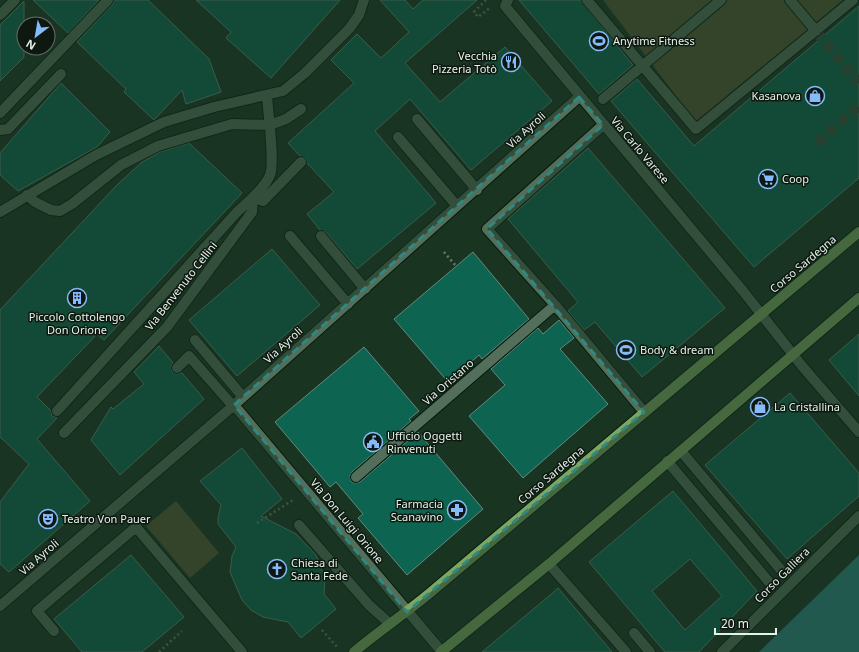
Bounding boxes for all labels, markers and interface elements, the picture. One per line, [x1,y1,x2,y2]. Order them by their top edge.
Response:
north arrow [16,16,56,56]
sports icon: Anytime Fitness [588,30,610,52]
place label: Anytime Fitness [613,33,695,48]
text: N [23,36,38,54]
place label: Vecchia Pizzeria Totò [432,48,497,76]
restaurant icon: Vecchia Pizzeria Totò [500,51,522,73]
shop icon: Kasanova [804,85,826,107]
place label: Kasanova [752,88,801,103]
street label: Via Ayroli [503,108,548,151]
street label: Via Carlo Varese [608,113,673,186]
supermarket icon: Coop [757,168,779,190]
place label: Coop [782,171,809,186]
street label: Corso Sardegna [766,231,839,296]
street label: Via Benvenuto Cellini [141,238,220,333]
building icon: Piccolo Cottolengo Don Orione [66,287,88,309]
place label: Piccolo Cottolengo Don Orione [29,309,126,337]
street label: Via Ayroli [260,323,305,366]
sports icon: Body & dream [615,339,637,361]
place label: Body & dream [640,342,714,357]
street label: Via Oristano [419,355,477,408]
shop icon: La Cristallina [749,396,771,418]
place label: La Cristallina [774,399,840,414]
place label: Ufficio Oggetti Rinvenuti [387,428,462,456]
public building icon: Ufficio Oggetti Rinvenuti [362,431,384,453]
street label: Corso Sardegna [514,442,587,507]
street label: Via Don Luigi Orione [307,475,387,566]
place label: Farmacia Scanavino [391,496,443,524]
pharmacy icon: Farmacia Scanavino [446,499,468,521]
theatre icon: Teatro Von Pauer [37,508,59,530]
place label: Teatro Von Pauer [62,511,151,526]
street label: Via Ayroli [16,535,62,578]
street label: Corso Galliera [751,544,813,606]
place label: Chiesa di Santa Fede [291,555,348,583]
church icon: Chiesa di Santa Fede [266,558,288,580]
scale bar [715,610,776,636]
text: 20 m [721,615,749,632]

